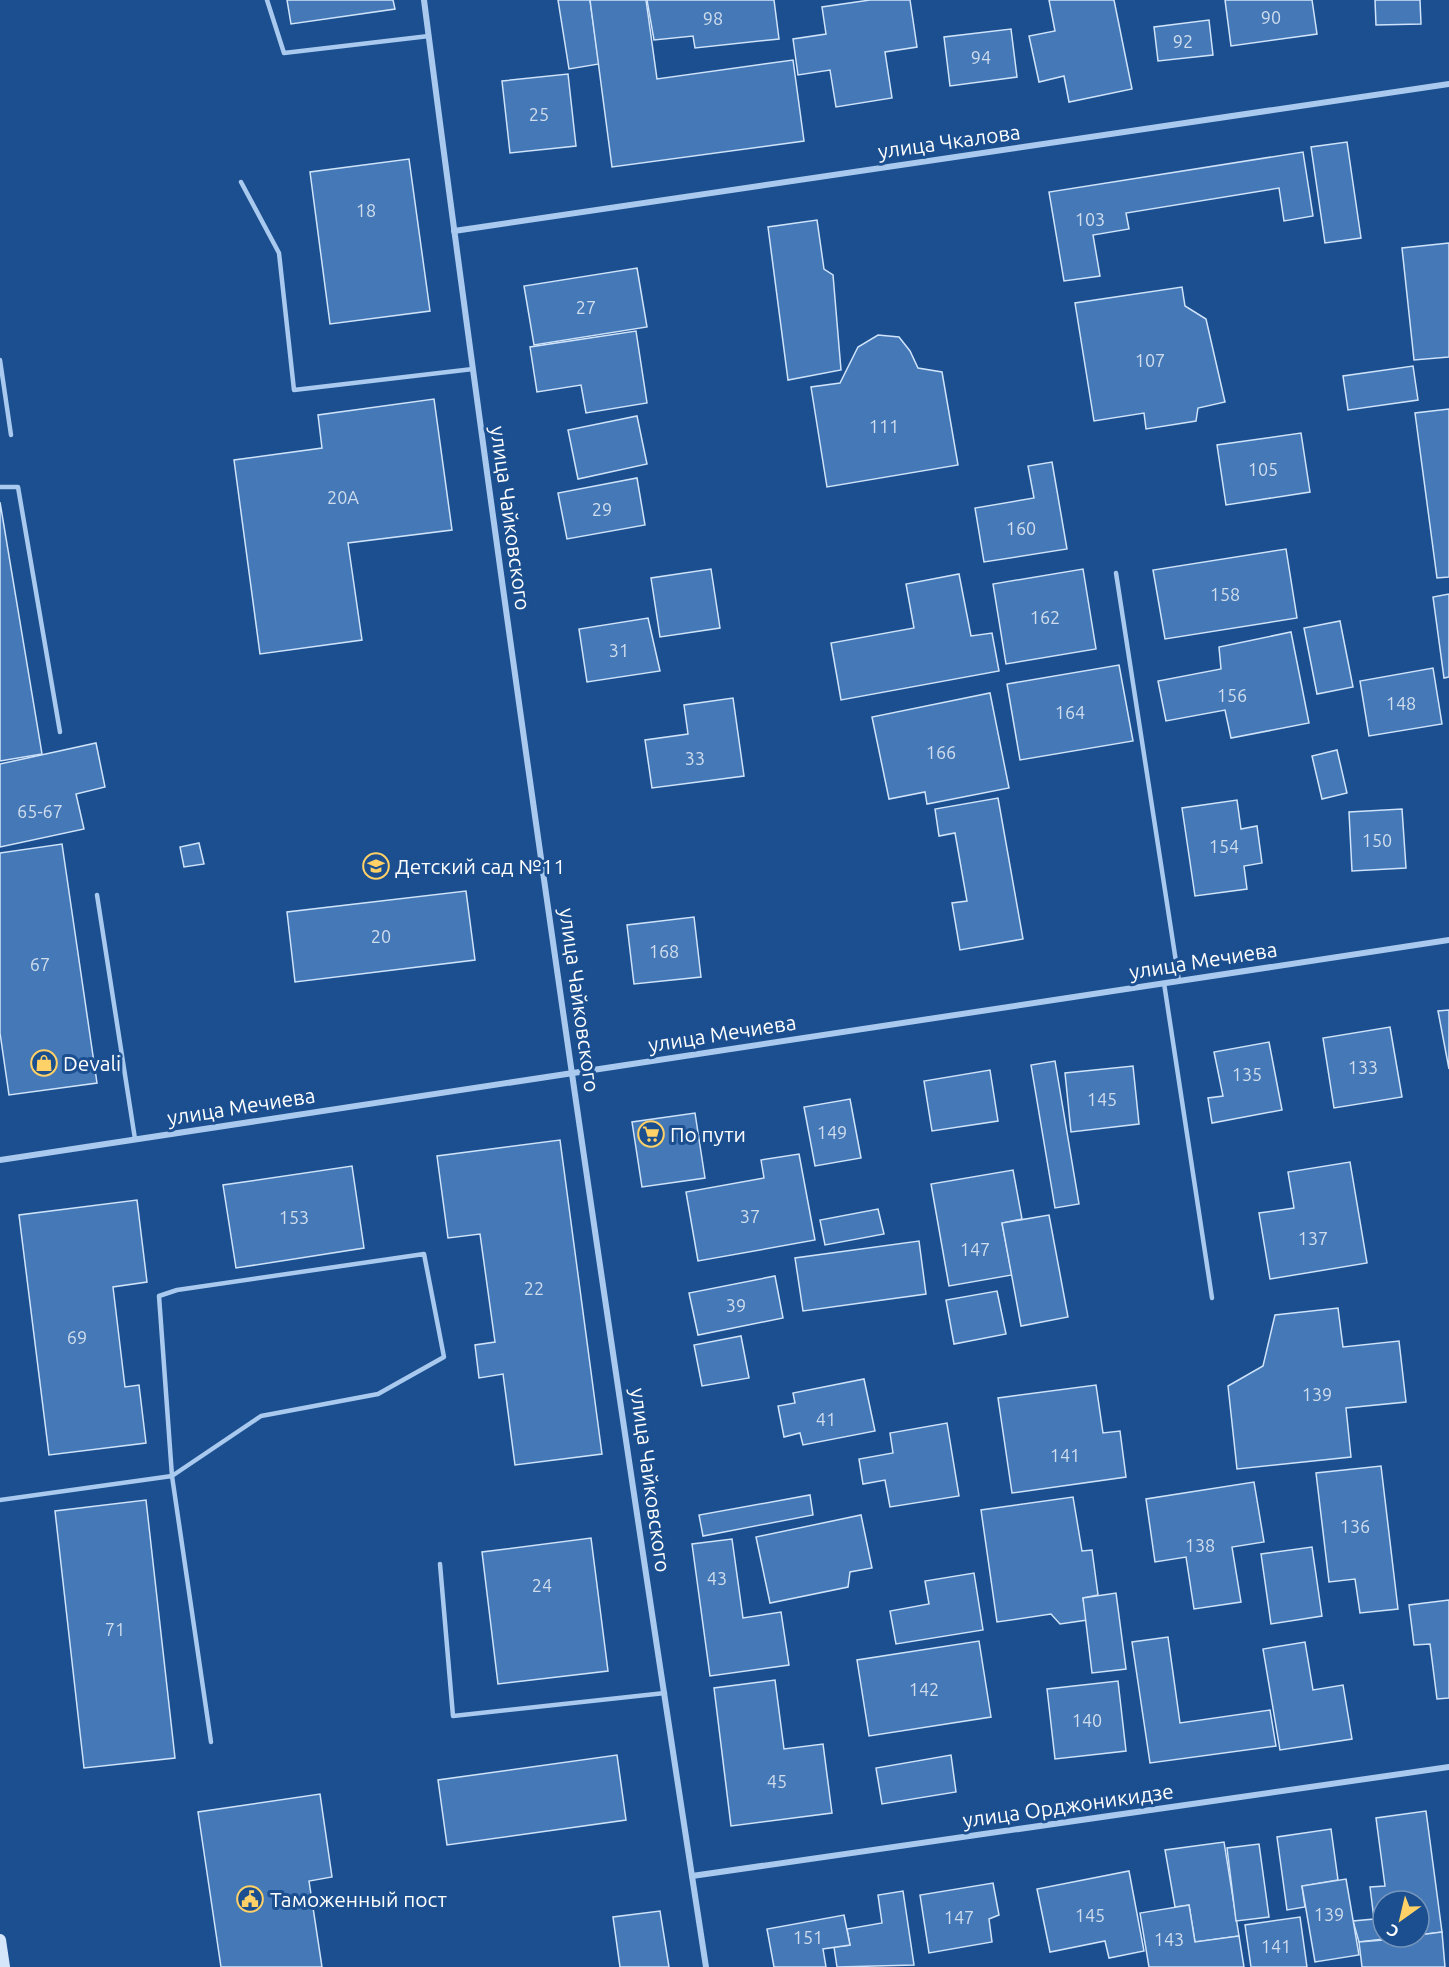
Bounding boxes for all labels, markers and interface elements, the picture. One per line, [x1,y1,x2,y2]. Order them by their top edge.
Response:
house number: 90 [1261,7,1281,27]
house number: 98 [703,8,723,28]
house number: 92 [1173,31,1193,51]
house number: 94 [971,47,991,67]
house number: 25 [529,104,549,124]
street label: улица Чкалова [876,119,1022,163]
house number: 18 [356,200,376,220]
house number: 103 [1075,209,1105,229]
house number: 27 [576,297,596,317]
house number: 107 [1135,350,1165,370]
house number: 111 [869,416,899,436]
street label: улица Чайковского [486,424,536,612]
house number: 105 [1248,459,1278,479]
house number: 20А [327,487,359,507]
house number: 29 [592,499,612,519]
house number: 160 [1006,518,1036,538]
house number: 158 [1210,584,1240,604]
house number: 162 [1030,607,1060,627]
house number: 31 [609,640,629,660]
house number: 156 [1217,685,1247,705]
house number: 148 [1386,693,1416,713]
house number: 164 [1055,702,1085,722]
house number: 166 [926,742,956,762]
house number: 33 [685,748,705,768]
house number: 65-67 [17,801,63,821]
house number: 150 [1362,830,1392,850]
house number: 154 [1209,836,1239,856]
school or university icon: Детский сад №11 [361,851,391,881]
place label: Детский сад №11 [395,854,565,878]
street label: улица Чайковского [555,906,605,1094]
house number: 20 [371,926,391,946]
street label: улица Мечиева [1127,936,1279,984]
house number: 168 [649,941,679,961]
house number: 67 [30,954,50,974]
street label: улица Мечиева [646,1009,798,1057]
shop icon: Devali [29,1048,59,1078]
place label: Devali [63,1051,121,1075]
house number: 133 [1348,1057,1378,1077]
house number: 135 [1232,1064,1262,1084]
street label: улица Мечиева [165,1082,317,1130]
house number: 145 [1087,1089,1117,1109]
supermarket icon: По пути [636,1119,666,1149]
place label: По пути [670,1122,746,1146]
house number: 149 [817,1122,847,1142]
house number: 37 [740,1206,760,1226]
house number: 153 [279,1207,309,1227]
house number: 137 [1298,1228,1328,1248]
house number: 147 [960,1239,990,1259]
house number: 22 [524,1278,544,1298]
house number: 39 [726,1295,746,1315]
house number: 69 [67,1327,87,1347]
house number: 139 [1302,1384,1332,1404]
street label: улица Чайковского [626,1386,676,1574]
house number: 41 [816,1409,836,1429]
house number: 141 [1050,1445,1080,1465]
house number: 136 [1340,1516,1370,1536]
house number: 138 [1185,1535,1215,1555]
house number: 43 [707,1568,727,1588]
house number: 24 [532,1575,552,1595]
house number: 71 [105,1619,125,1639]
house number: 142 [909,1679,939,1699]
house number: 140 [1072,1710,1102,1730]
house number: 45 [767,1771,787,1791]
street label: улица Орджоникидзе [961,1778,1175,1832]
public building icon: Таможенный пост [235,1884,265,1914]
place label: Таможенный пост [270,1887,448,1911]
north arrow [1371,1889,1431,1949]
house number: 139 [1314,1904,1344,1924]
house number: 145 [1075,1905,1105,1925]
house number: 147 [944,1907,974,1927]
text: С [1383,1921,1402,1942]
house number: 151 [793,1927,823,1947]
house number: 143 [1154,1929,1184,1949]
house number: 141 [1261,1936,1291,1956]

